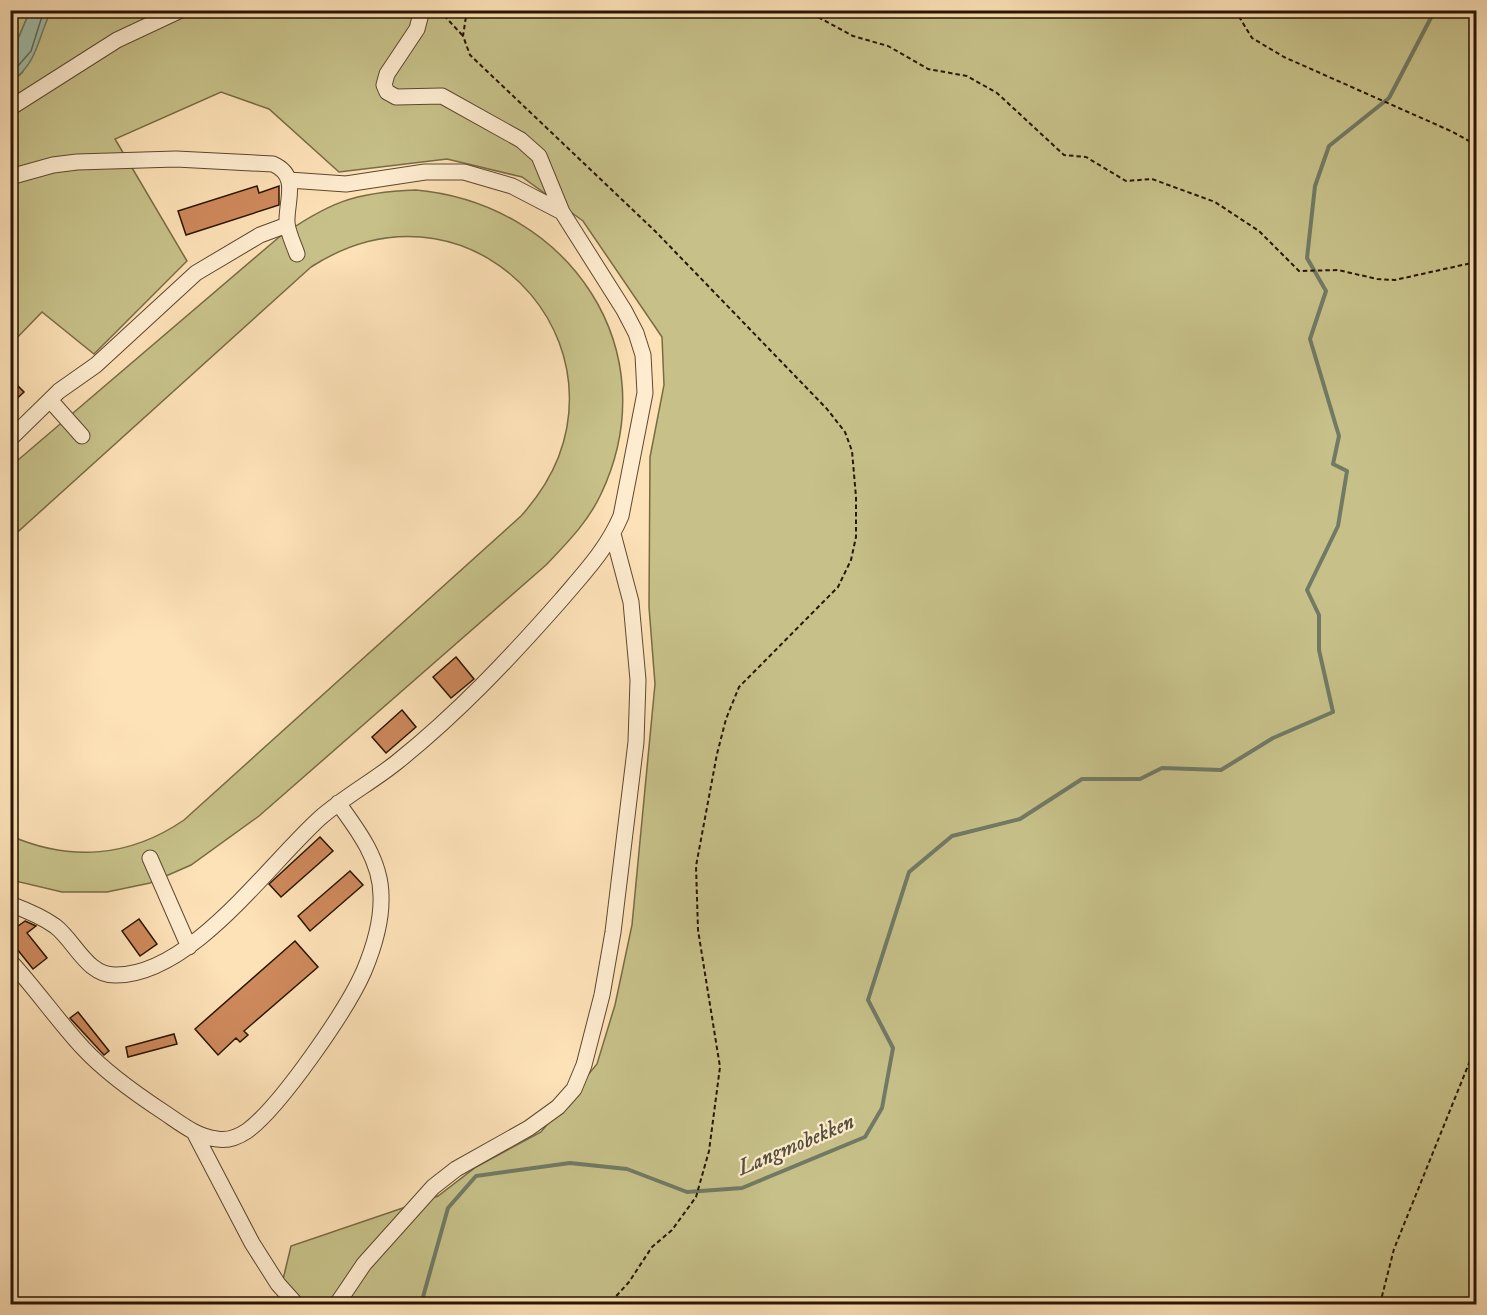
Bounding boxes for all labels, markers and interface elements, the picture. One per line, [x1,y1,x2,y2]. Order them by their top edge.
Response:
water label: Langmobekken [732,1108,859,1183]

